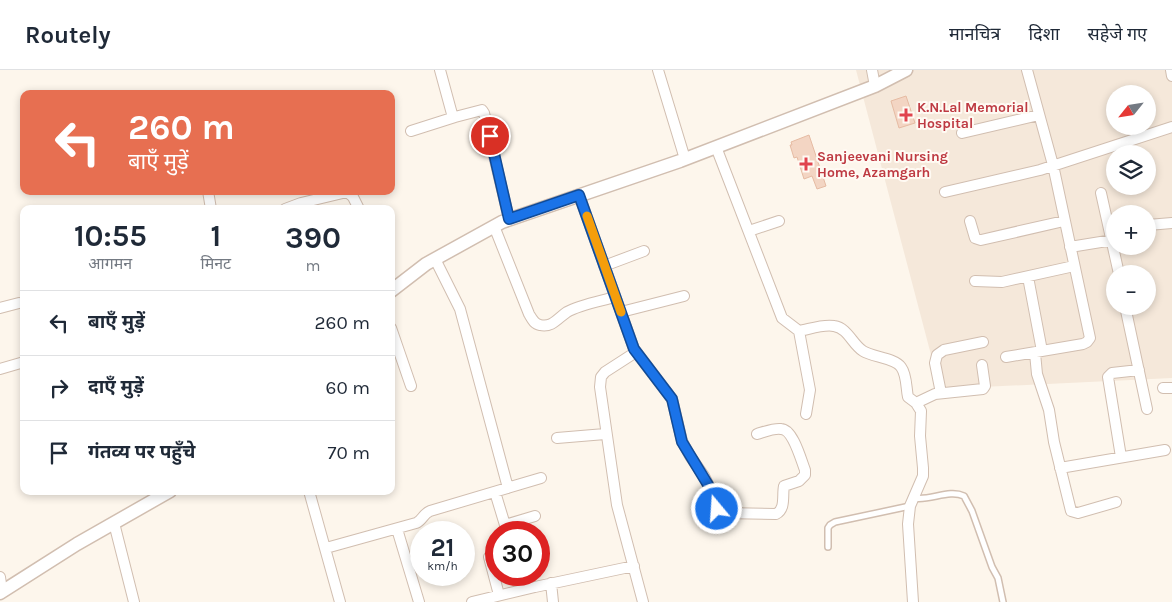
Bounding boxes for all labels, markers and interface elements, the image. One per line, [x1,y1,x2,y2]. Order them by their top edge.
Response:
text: Routely [25,21,111,49]
text: मानचित्र [949,23,1000,45]
text: दिशा [1028,23,1060,45]
text: सहेजे गए [1088,23,1147,45]
north arrow [1106,85,1156,135]
map controls [1106,85,1156,315]
place label: K.N.Lal Memorial Hospital [917,99,1029,132]
text: 260 m [128,107,235,148]
marker: K.N.Lal Memorial Hospital [899,108,913,122]
icon: left [45,110,110,175]
pin [469,115,511,157]
icon: arrive [476,122,504,150]
button: layers [1106,145,1156,195]
place label: Sanjeevani Nursing Home, Azamgarh [817,148,948,181]
text: बाएँ मुड़ें [128,149,189,175]
marker: Sanjeevani Nursing Home, Azamgarh [799,157,813,171]
button: + [1106,205,1156,255]
text: 10:55 [74,218,147,254]
text: 1 [211,218,221,254]
text: 390 [285,220,341,256]
text: आगमन [88,254,132,273]
text: मिनट [201,254,231,273]
text: m [306,256,321,275]
button: − [1106,265,1156,315]
icon: left [45,309,73,337]
text: बाएँ मुड़ें [88,311,145,333]
text: 260 m [315,312,370,334]
icon: right [45,374,73,402]
text: दाएँ मुड़ें [88,376,144,398]
text: 60 m [326,377,370,399]
icon: arrive [45,439,73,467]
text: गंतव्य पर पहुँचे [88,441,195,463]
text: 70 m [328,442,370,464]
position arrow [690,482,742,534]
speed limit sign: 30 [485,521,550,586]
text: 21 [430,533,455,562]
text: km/h [427,559,458,573]

